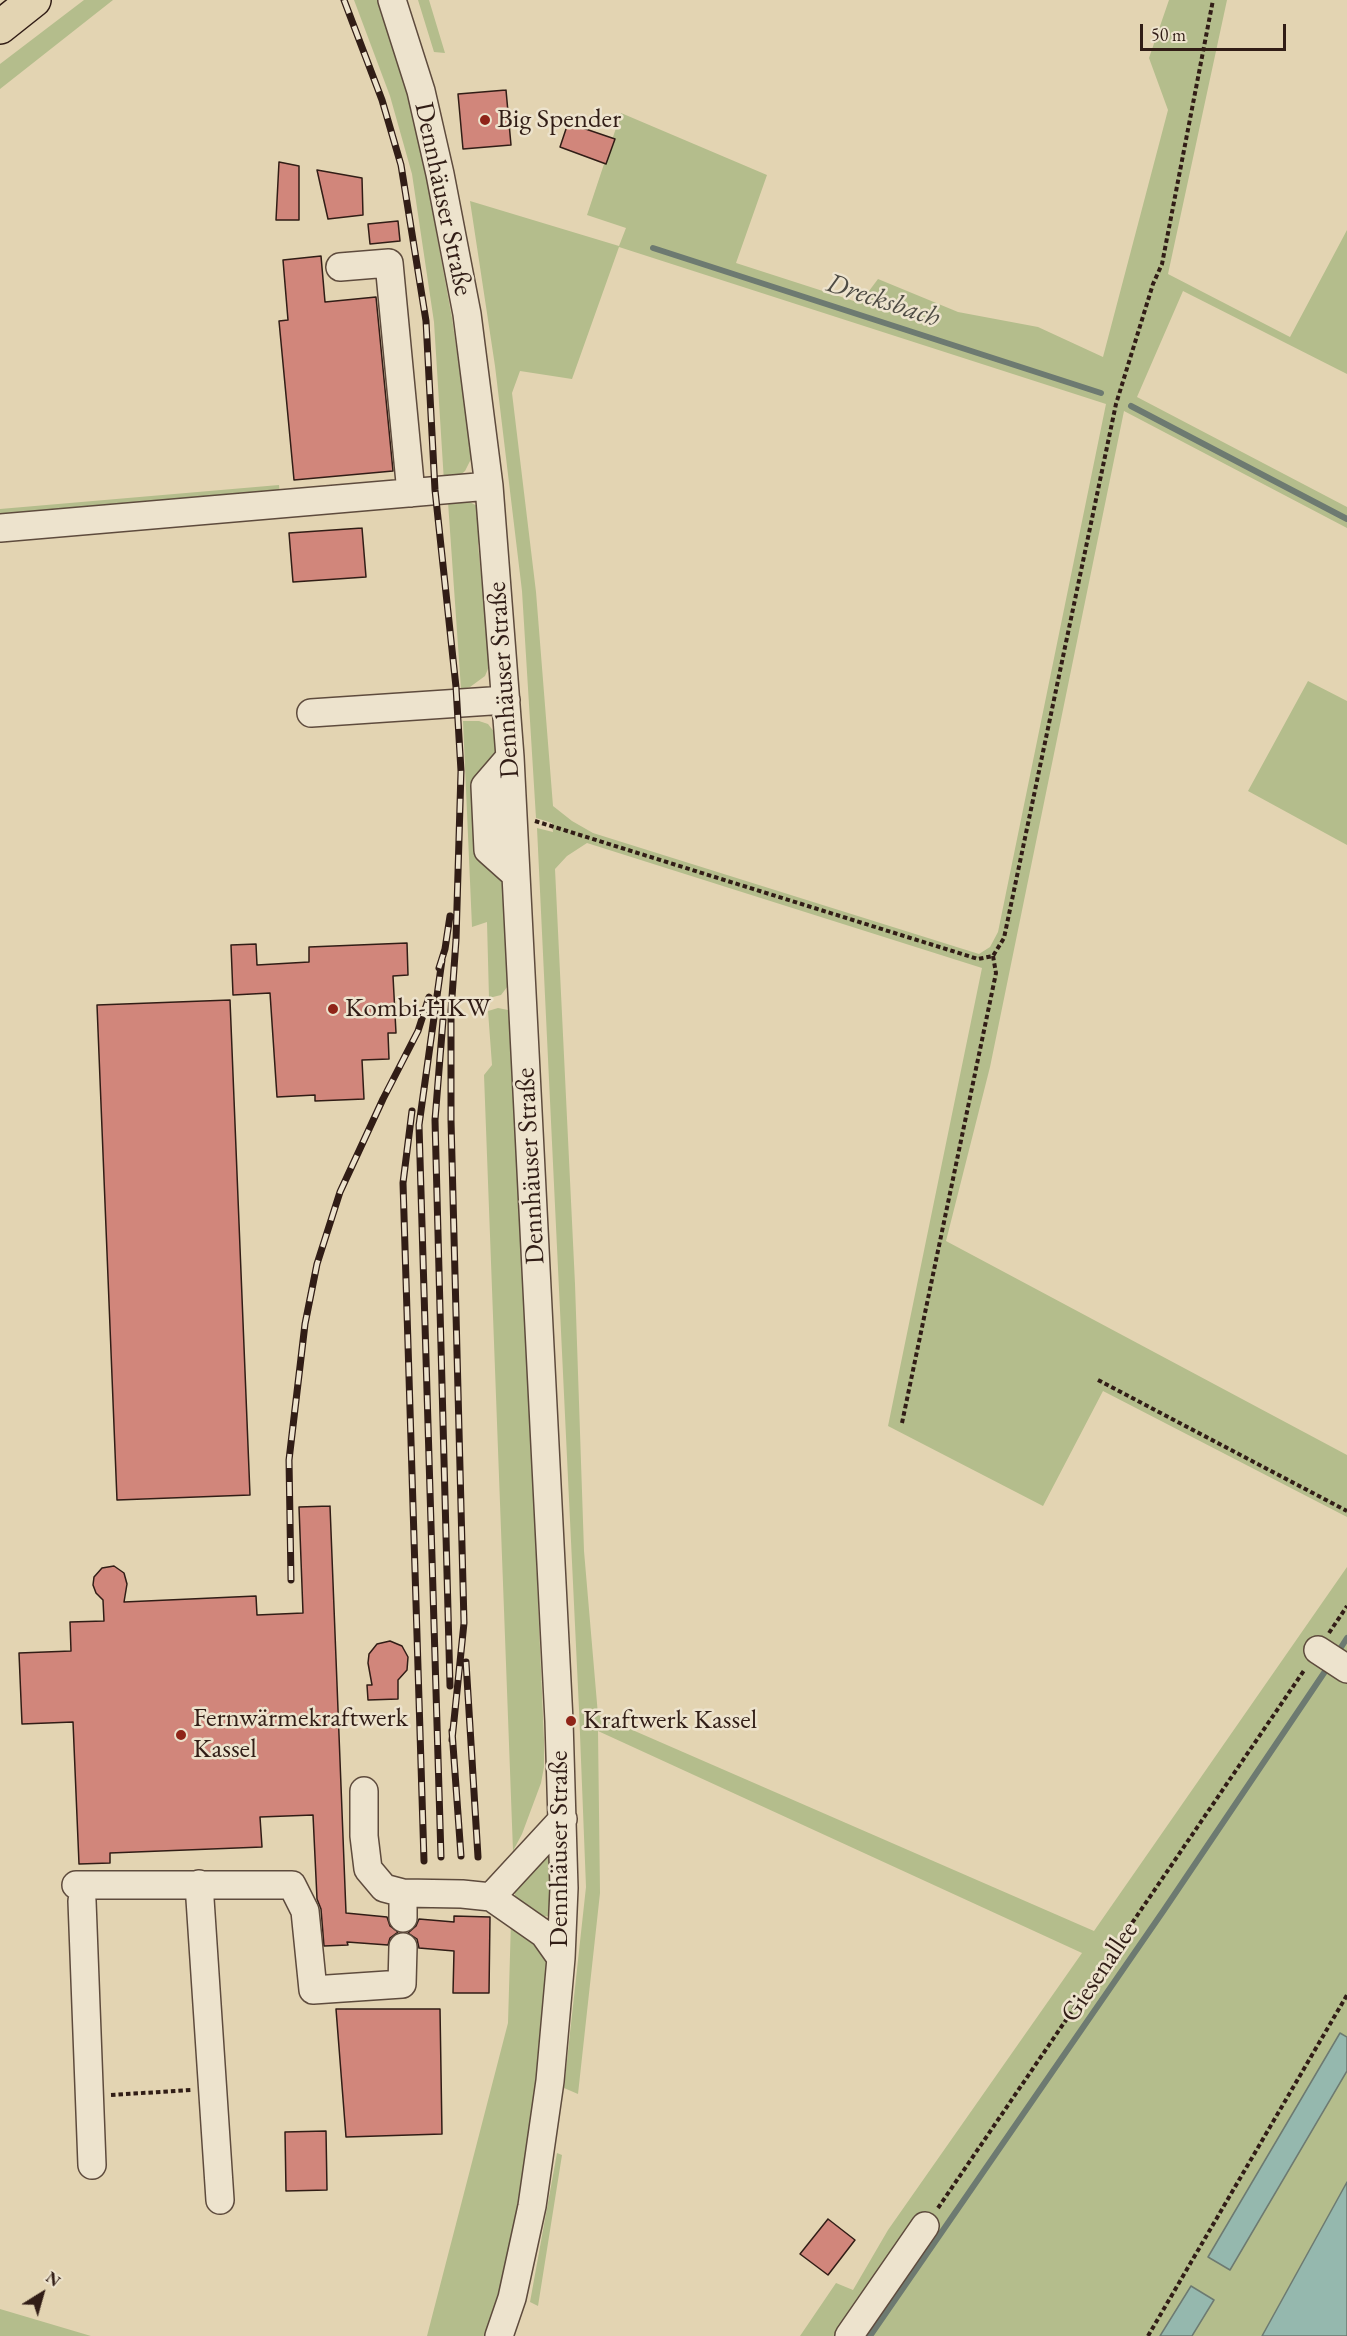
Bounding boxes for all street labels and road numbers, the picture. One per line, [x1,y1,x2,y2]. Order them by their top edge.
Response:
street label: Dennhäuser Straße [407,99,479,299]
street label: Dennhäuser Straße [481,581,527,779]
street label: Dennhäuser Straße [510,1067,552,1265]
street label: Dennhäuser Straße [544,1751,576,1947]
street label: Giesenallee [1054,1915,1146,2029]

